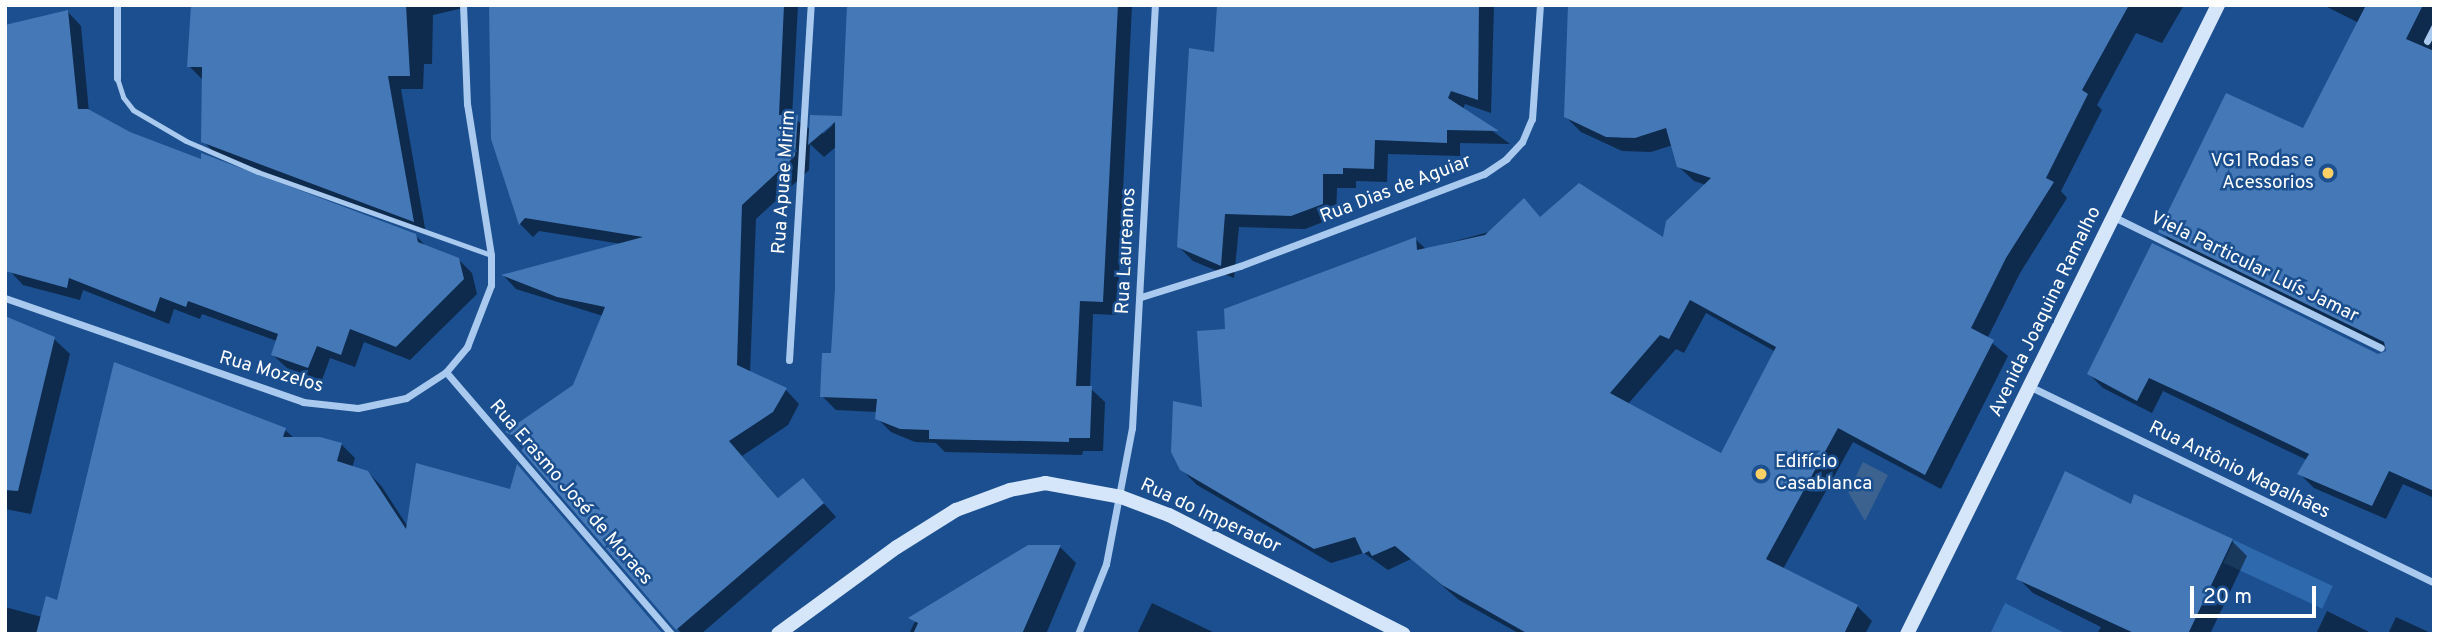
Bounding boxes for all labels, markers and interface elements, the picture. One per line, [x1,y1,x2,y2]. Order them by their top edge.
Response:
street label: Rua Apuae Mirim [769,109,801,255]
street label: Rua Dias de Aguiar [1317,151,1475,229]
place label: VG1 Rodas e Acessorios [2211,151,2314,195]
marker: VG1 Rodas e Acessorios [2320,165,2336,181]
street label: Rua Laureanos [1112,187,1142,315]
street label: Avenida Joaquina Ramalho [1985,203,2107,421]
street label: Viela Particular Luís Jamar [2146,208,2362,328]
street label: Rua Mozelos [216,347,326,399]
street label: Rua Erasmo José de Moraes [483,396,657,590]
street label: Rua Antônio Magalhães [2144,417,2334,525]
place label: Edifício Casablanca [1775,452,1872,496]
marker: Edifício Casablanca [1753,466,1769,482]
street label: Rua do Imperador [1136,474,1284,560]
scale bar [2194,572,2320,616]
text: 20 m [2203,584,2252,611]

